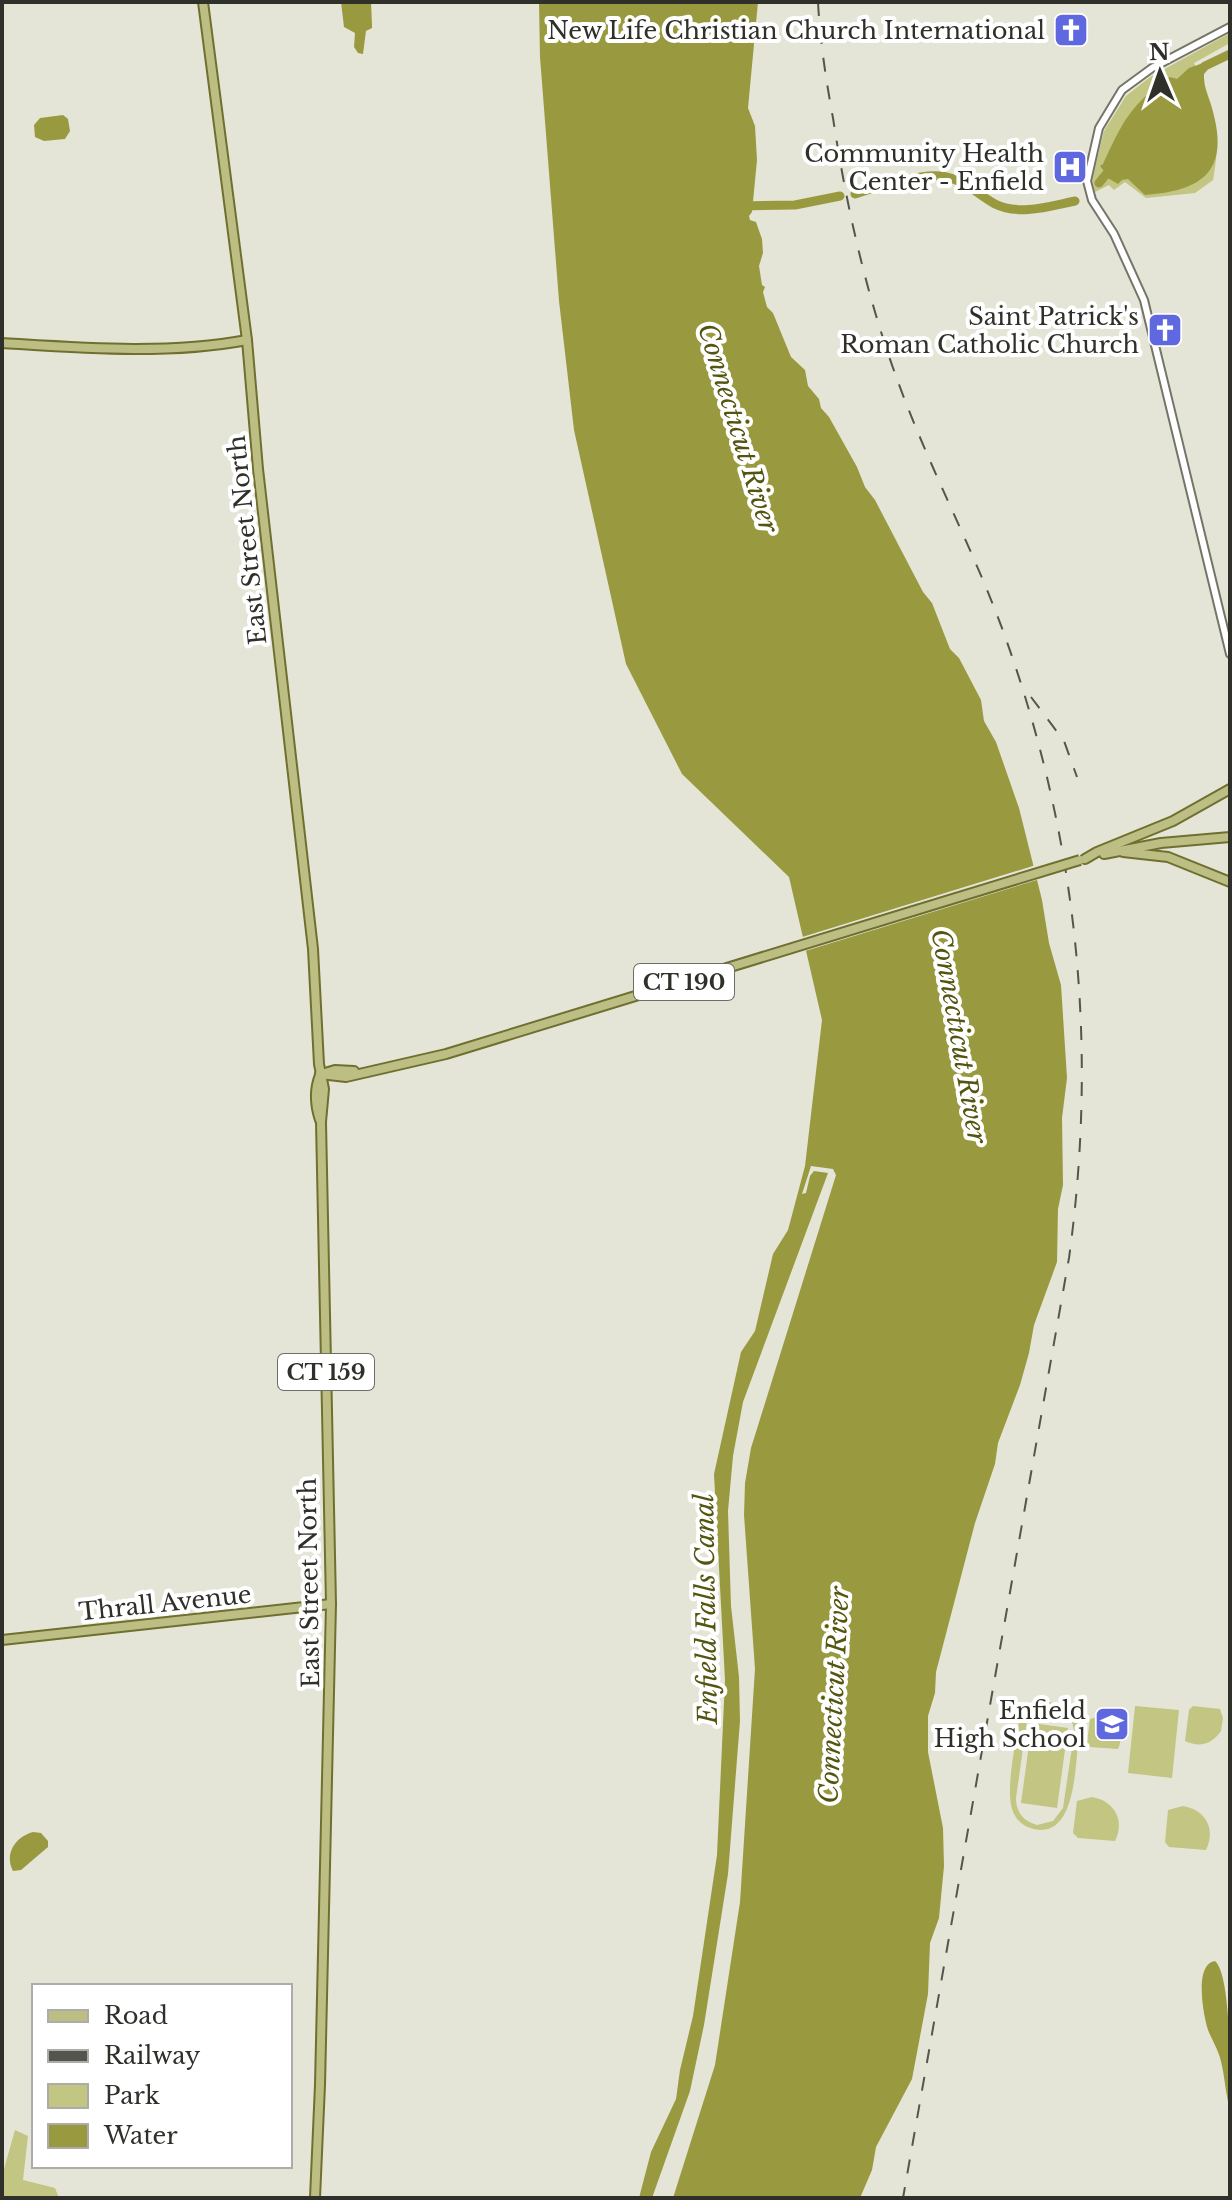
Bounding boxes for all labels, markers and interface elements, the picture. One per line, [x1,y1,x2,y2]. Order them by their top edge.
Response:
church icon: New Life Christian Church International [1052,11,1090,49]
place label: New Life Christian Church International [547,16,1045,45]
north arrow [1120,32,1200,112]
text: N [1149,39,1170,66]
place label: Community Health Center - Enfield [804,139,1044,196]
hospital icon: Community Health Center - Enfield [1051,148,1089,186]
place label: Saint Patrick's Roman Catholic Church [840,302,1139,359]
church icon: Saint Patrick's Roman Catholic Church [1146,311,1184,349]
water label: Connecticut River [691,319,785,538]
street label: East Street North [222,434,272,646]
water label: Connecticut River [924,926,994,1147]
road number: CT 190 [634,964,734,1000]
road number: CT 159 [278,1354,374,1390]
street label: East Street North [293,1478,325,1688]
water label: Enfield Falls Canal [688,1493,724,1726]
street label: Thrall Avenue [77,1580,253,1626]
water label: Connecticut River [812,1585,856,1804]
place label: Enfield High School [934,1696,1086,1753]
school or university icon: Enfield High School [1093,1705,1131,1743]
legend [32,1984,292,2168]
text: Road [104,2001,168,2030]
text: Railway [104,2041,201,2070]
text: Park [104,2081,160,2110]
text: Water [103,2121,178,2150]

